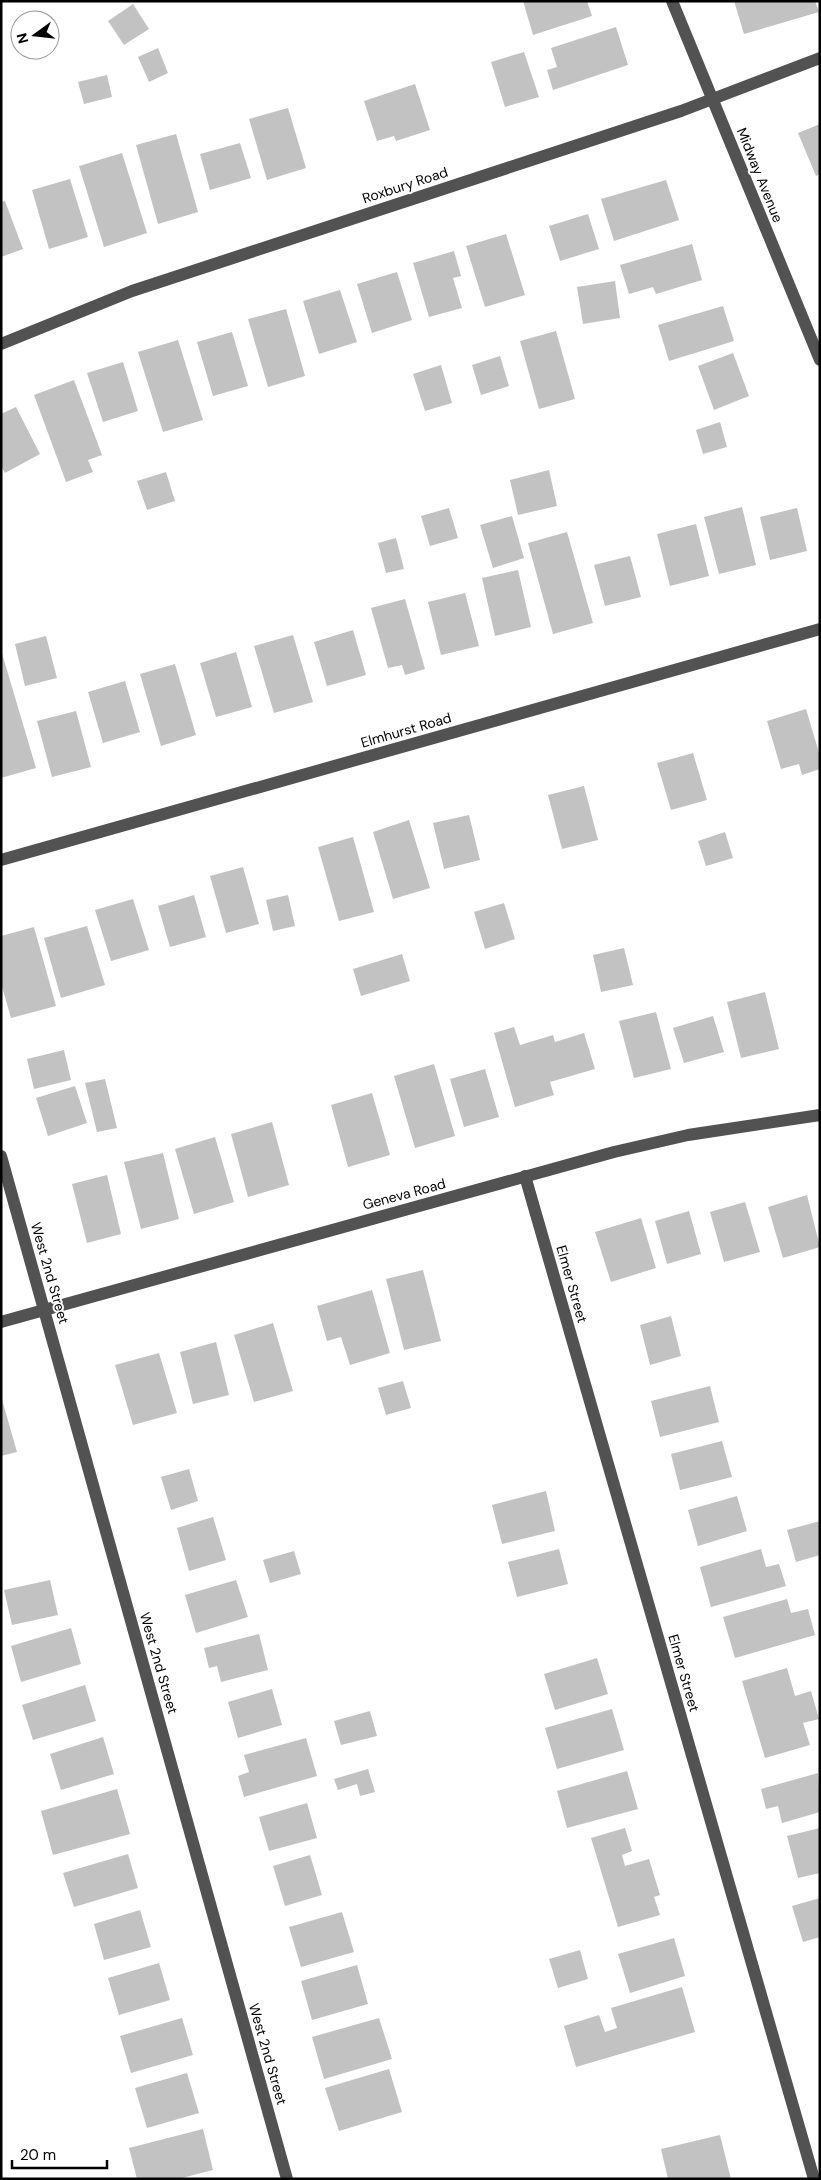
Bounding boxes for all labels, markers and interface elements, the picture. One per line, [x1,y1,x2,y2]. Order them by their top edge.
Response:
north arrow [10,10,60,60]
text: N [12,31,32,46]
street label: Midway Avenue [733,125,787,225]
street label: Roxbury Road [360,163,450,207]
street label: Elmhurst Road [359,708,453,752]
street label: Geneva Road [361,1174,447,1214]
street label: West 2nd Street [27,1220,73,1326]
street label: Elmer Street [552,1243,592,1325]
street label: West 2nd Street [136,1610,182,1716]
street label: Elmer Street [664,1632,704,1714]
street label: West 2nd Street [245,2001,291,2107]
scale bar [12,2138,108,2170]
text: 20 m [20,2145,56,2165]

